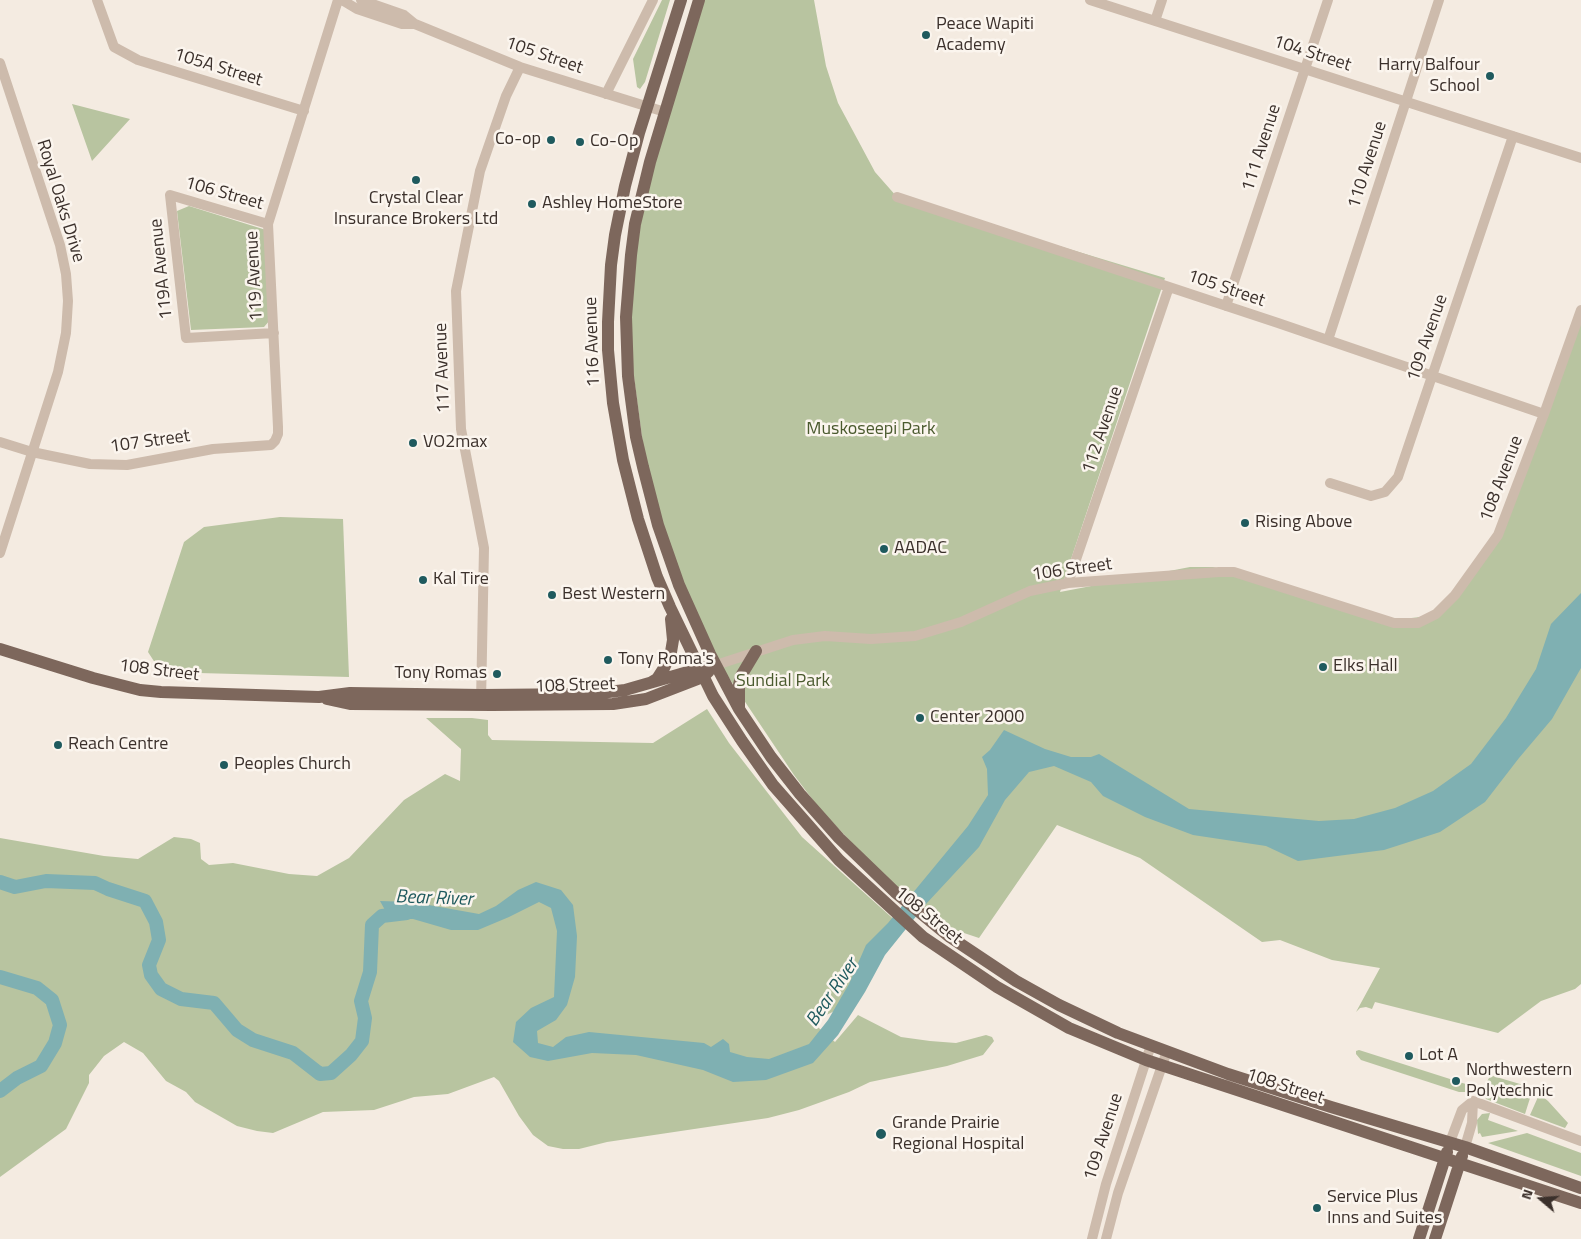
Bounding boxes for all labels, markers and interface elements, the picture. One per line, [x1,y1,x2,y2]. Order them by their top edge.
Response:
place label: Peace Wapiti Academy [936,14,1034,56]
marker: Peace Wapiti Academy [920,29,932,41]
street label: 104 Street [1270,31,1354,77]
street label: 105 Street [502,33,586,79]
street label: 105A Street [171,44,265,92]
place label: Harry Balfour School [1378,55,1480,98]
marker: Harry Balfour School [1484,70,1496,82]
street label: 111 Avenue [1238,102,1286,194]
street label: 110 Avenue [1344,119,1392,211]
place label: Co-op [495,129,541,151]
place label: Co-Op [590,131,638,153]
marker: Co-op [545,134,557,146]
marker: Co-Op [574,136,586,148]
street label: Royal Oaks Drive [31,137,89,265]
street label: 106 Street [182,173,266,215]
marker: Crystal Clear Insurance Brokers Ltd [410,174,422,186]
place label: Crystal Clear Insurance Brokers Ltd [334,188,498,230]
place label: Ashley HomeStore [542,193,683,215]
marker: Ashley HomeStore [526,198,538,210]
street label: 119A Avenue [146,218,178,320]
street label: 119 Avenue [242,230,268,322]
street label: 105 Street [1184,266,1268,312]
street label: 109 Avenue [1403,292,1453,384]
street label: 116 Avenue [581,296,605,388]
street label: 117 Avenue [431,322,455,414]
street label: 112 Avenue [1078,384,1128,476]
park label: Muskoseepi Park [806,419,936,441]
street label: 107 Street [109,426,191,458]
place label: VO2max [423,432,487,454]
street label: 108 Avenue [1476,433,1528,525]
marker: VO2max [407,437,419,449]
place label: Rising Above [1255,512,1352,534]
marker: Rising Above [1239,517,1251,529]
place label: AADAC [894,538,947,560]
marker: AADAC [878,543,890,555]
street label: 106 Street [1031,554,1113,586]
place label: Kal Tire [433,569,489,591]
marker: Kal Tire [417,574,429,586]
place label: Best Western [562,584,665,606]
marker: Best Western [546,589,558,601]
place label: Tony Roma's [618,649,714,671]
marker: Tony Roma's [602,654,614,666]
street label: 108 Street [118,655,200,687]
place label: Elks Hall [1333,656,1398,678]
marker: Elks Hall [1317,661,1329,673]
place label: Tony Romas [395,663,487,685]
marker: Tony Romas [491,668,503,680]
park label: Sundial Park [736,671,830,693]
street label: 108 Street [534,674,616,698]
place label: Center 2000 [930,707,1024,729]
marker: Center 2000 [914,712,926,724]
place label: Reach Centre [68,734,168,756]
marker: Reach Centre [52,739,64,751]
place label: Peoples Church [234,754,351,776]
marker: Peoples Church [218,759,230,771]
street label: 108 Street [890,882,966,950]
water label: Bear River [395,886,473,912]
water label: Bear River [802,955,864,1031]
place label: Lot A [1419,1045,1458,1067]
marker: Lot A [1403,1050,1415,1062]
place label: Northwestern Polytechnic [1466,1060,1572,1102]
street label: 108 Street [1243,1064,1327,1110]
marker: Northwestern Polytechnic [1450,1075,1462,1087]
street label: 109 Avenue [1080,1091,1128,1183]
place label: Grande Prairie Regional Hospital [892,1113,1024,1156]
marker: Grande Prairie Regional Hospital [874,1127,888,1141]
north arrow [1516,1174,1566,1224]
text: N [1515,1186,1538,1202]
place label: Service Plus Inns and Suites [1327,1187,1442,1230]
marker: Service Plus Inns and Suites [1311,1202,1323,1214]

